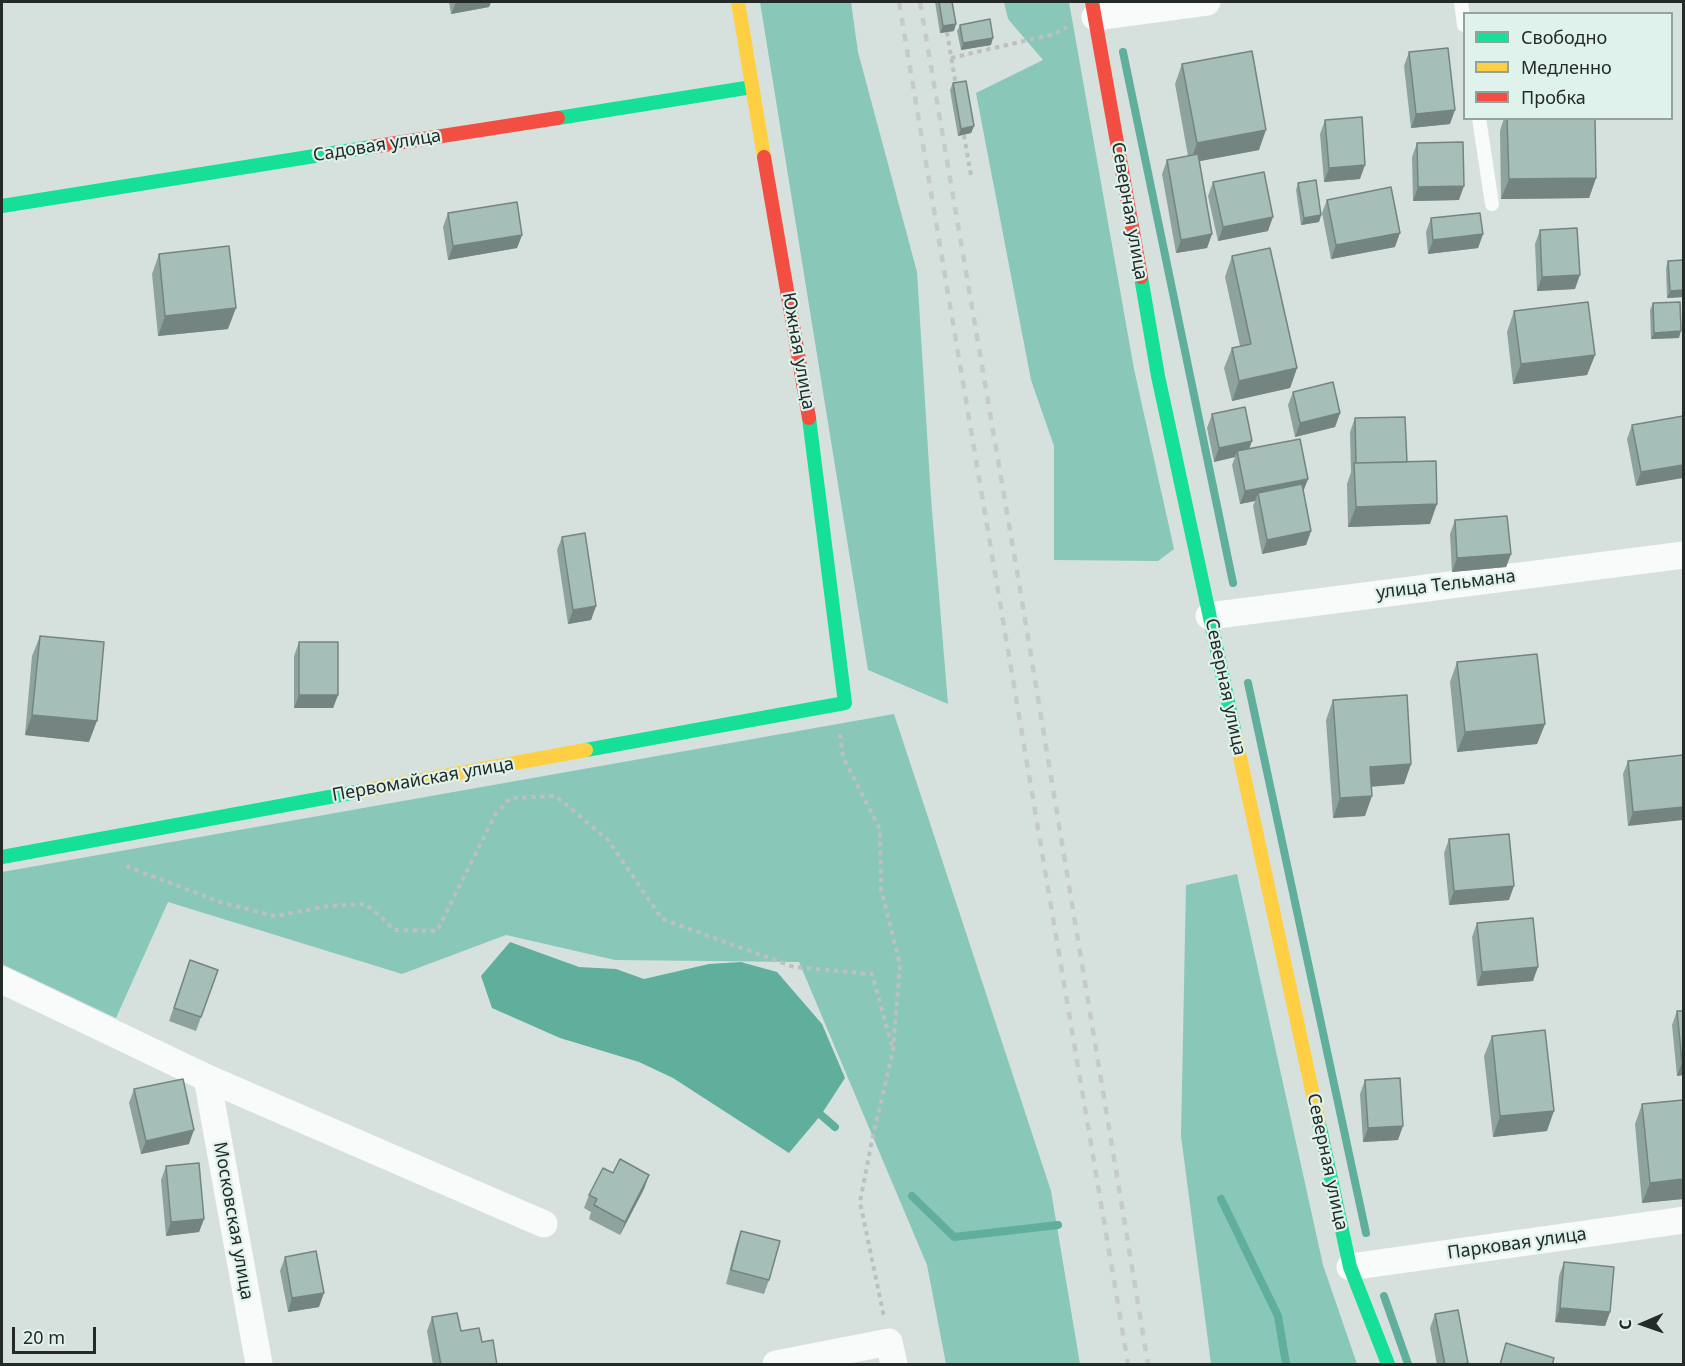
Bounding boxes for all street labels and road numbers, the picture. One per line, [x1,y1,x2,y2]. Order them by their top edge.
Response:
street label: Садовая улица [311,125,443,167]
street label: Северная улица [1106,140,1152,282]
street label: Южная улица [777,291,819,411]
street label: улица Тельмана [1375,566,1517,604]
street label: Северная улица [1200,616,1250,758]
street label: Первомайская улица [330,753,516,807]
street label: Северная улица [1302,1091,1352,1233]
street label: Московская улица [208,1140,258,1302]
street label: Парковая улица [1446,1224,1588,1264]

